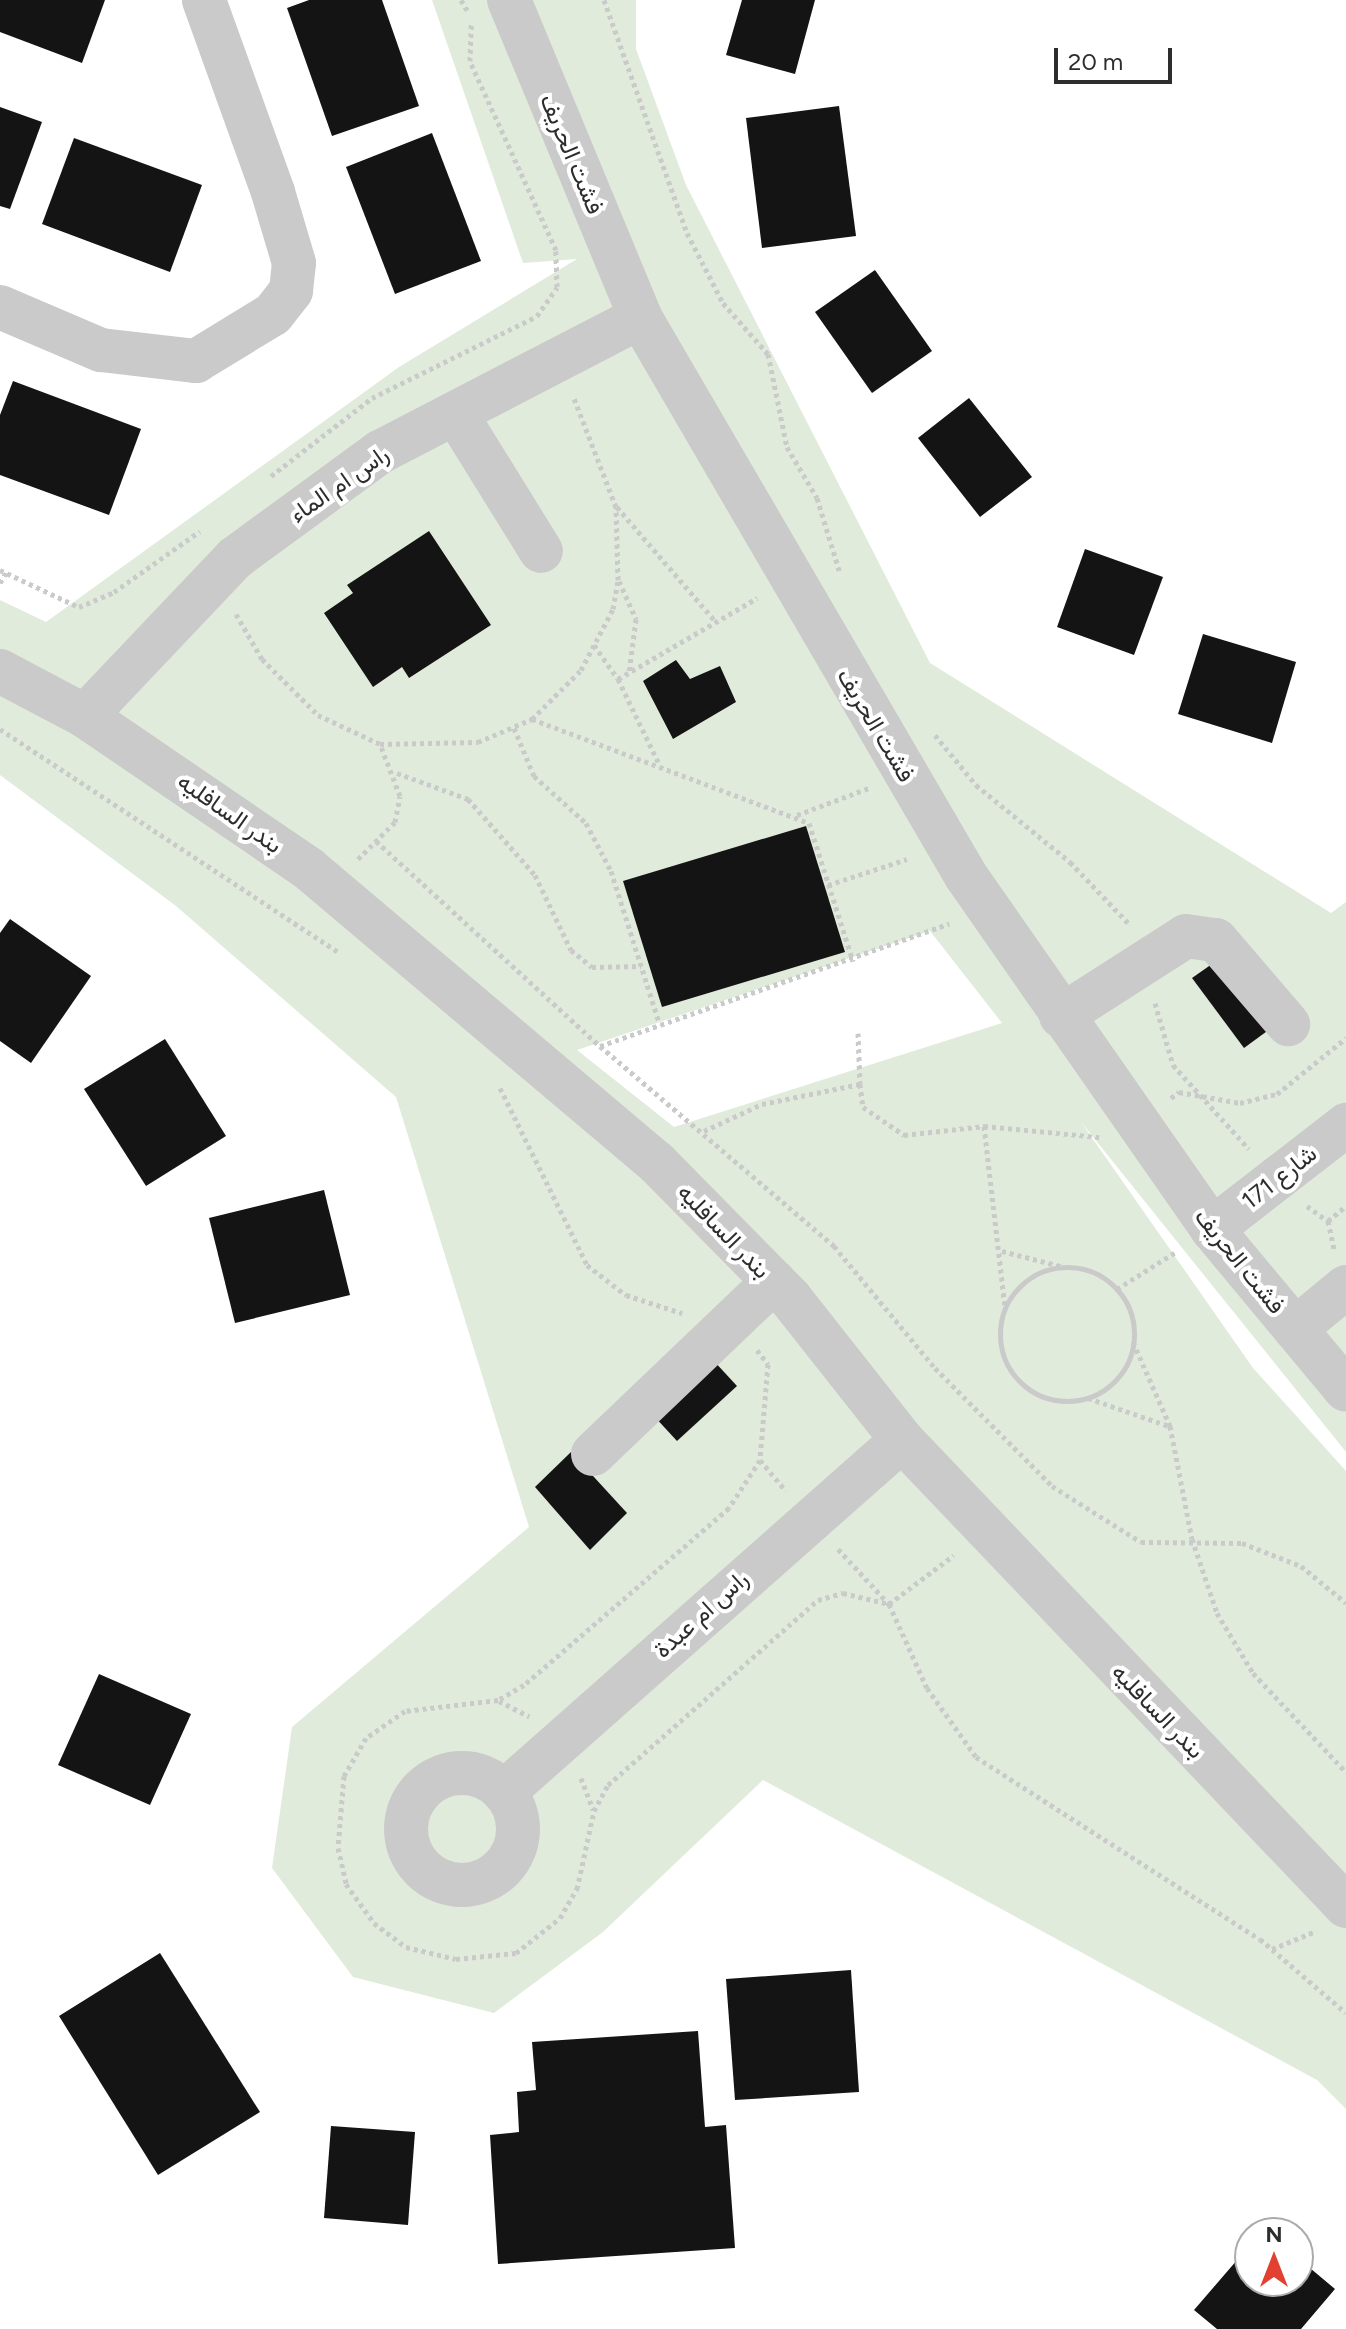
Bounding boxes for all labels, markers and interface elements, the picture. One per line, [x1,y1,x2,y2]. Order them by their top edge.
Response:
scale bar [1058,32,1176,82]
text: 20 m [1068,47,1123,76]
street label: فشت الحريف [534,90,610,218]
street label: راس ام الماء [284,439,394,529]
street label: فشت الحريف [831,663,921,787]
street label: بندر السافليه [172,767,288,859]
street label: شارع 171 [1236,1139,1322,1215]
street label: بندر السافليه [672,1178,776,1284]
street label: فشت الحريف [1189,1202,1291,1320]
street label: راس ام عبدة [648,1564,754,1664]
street label: بندر السافليه [1106,1658,1210,1764]
north arrow [1234,2217,1314,2297]
text: N [1265,2221,1283,2248]

